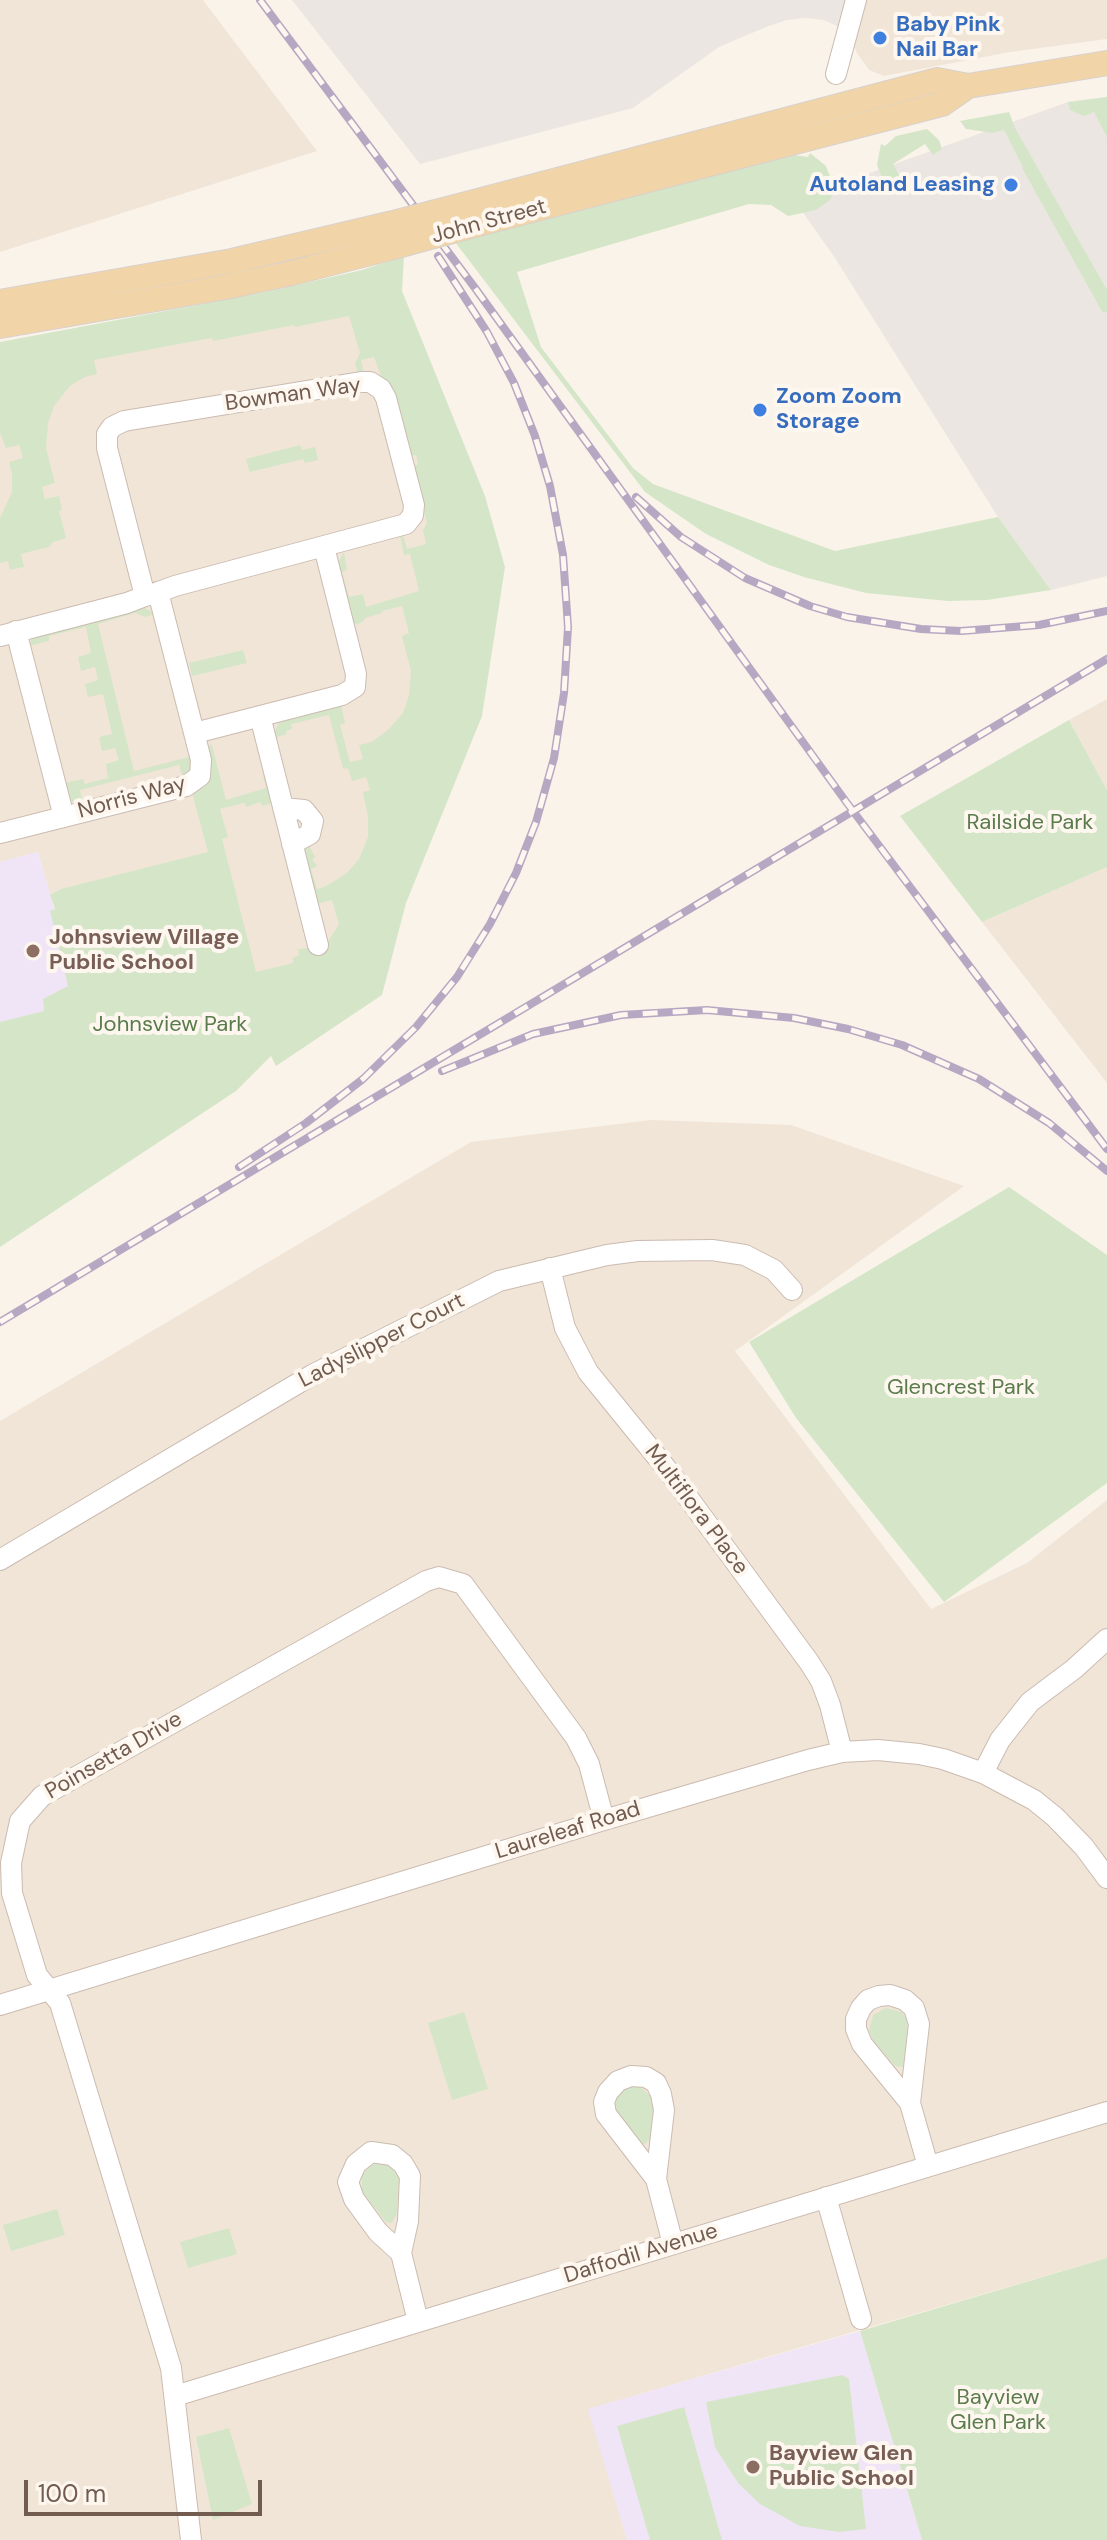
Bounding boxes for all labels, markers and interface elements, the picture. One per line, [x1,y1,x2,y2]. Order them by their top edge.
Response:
place label: Baby Pink Nail Bar [896,12,1001,64]
marker: Baby Pink Nail Bar [871,29,889,47]
place label: Autoland Leasing [809,172,995,198]
marker: Autoland Leasing [1002,176,1020,194]
street label: John Street [429,194,549,250]
street label: Bowman Way [223,372,363,418]
place label: Zoom Zoom Storage [776,384,902,436]
marker: Zoom Zoom Storage [751,401,769,419]
street label: Norris Way [75,771,189,825]
park label: Railside Park [967,810,1093,836]
place label: Johnsview Village Public School [49,925,239,976]
marker: Johnsview Village Public School [24,942,42,960]
park label: Johnsview Park [93,1012,247,1038]
street label: Ladyslipper Court [295,1288,469,1394]
park label: Glencrest Park [887,1375,1035,1401]
street label: Multiflora Place [639,1440,753,1580]
street label: Poinsetta Drive [41,1706,187,1806]
street label: Laureleaf Road [492,1796,644,1866]
street label: Daffodil Avenue [561,2218,721,2290]
park label: Bayview Glen Park [950,2385,1046,2436]
place label: Bayview Glen Public School [769,2441,914,2492]
marker: Bayview Glen Public School [744,2458,762,2476]
scale bar [28,2464,266,2514]
text: 100 m [38,2478,106,2509]

